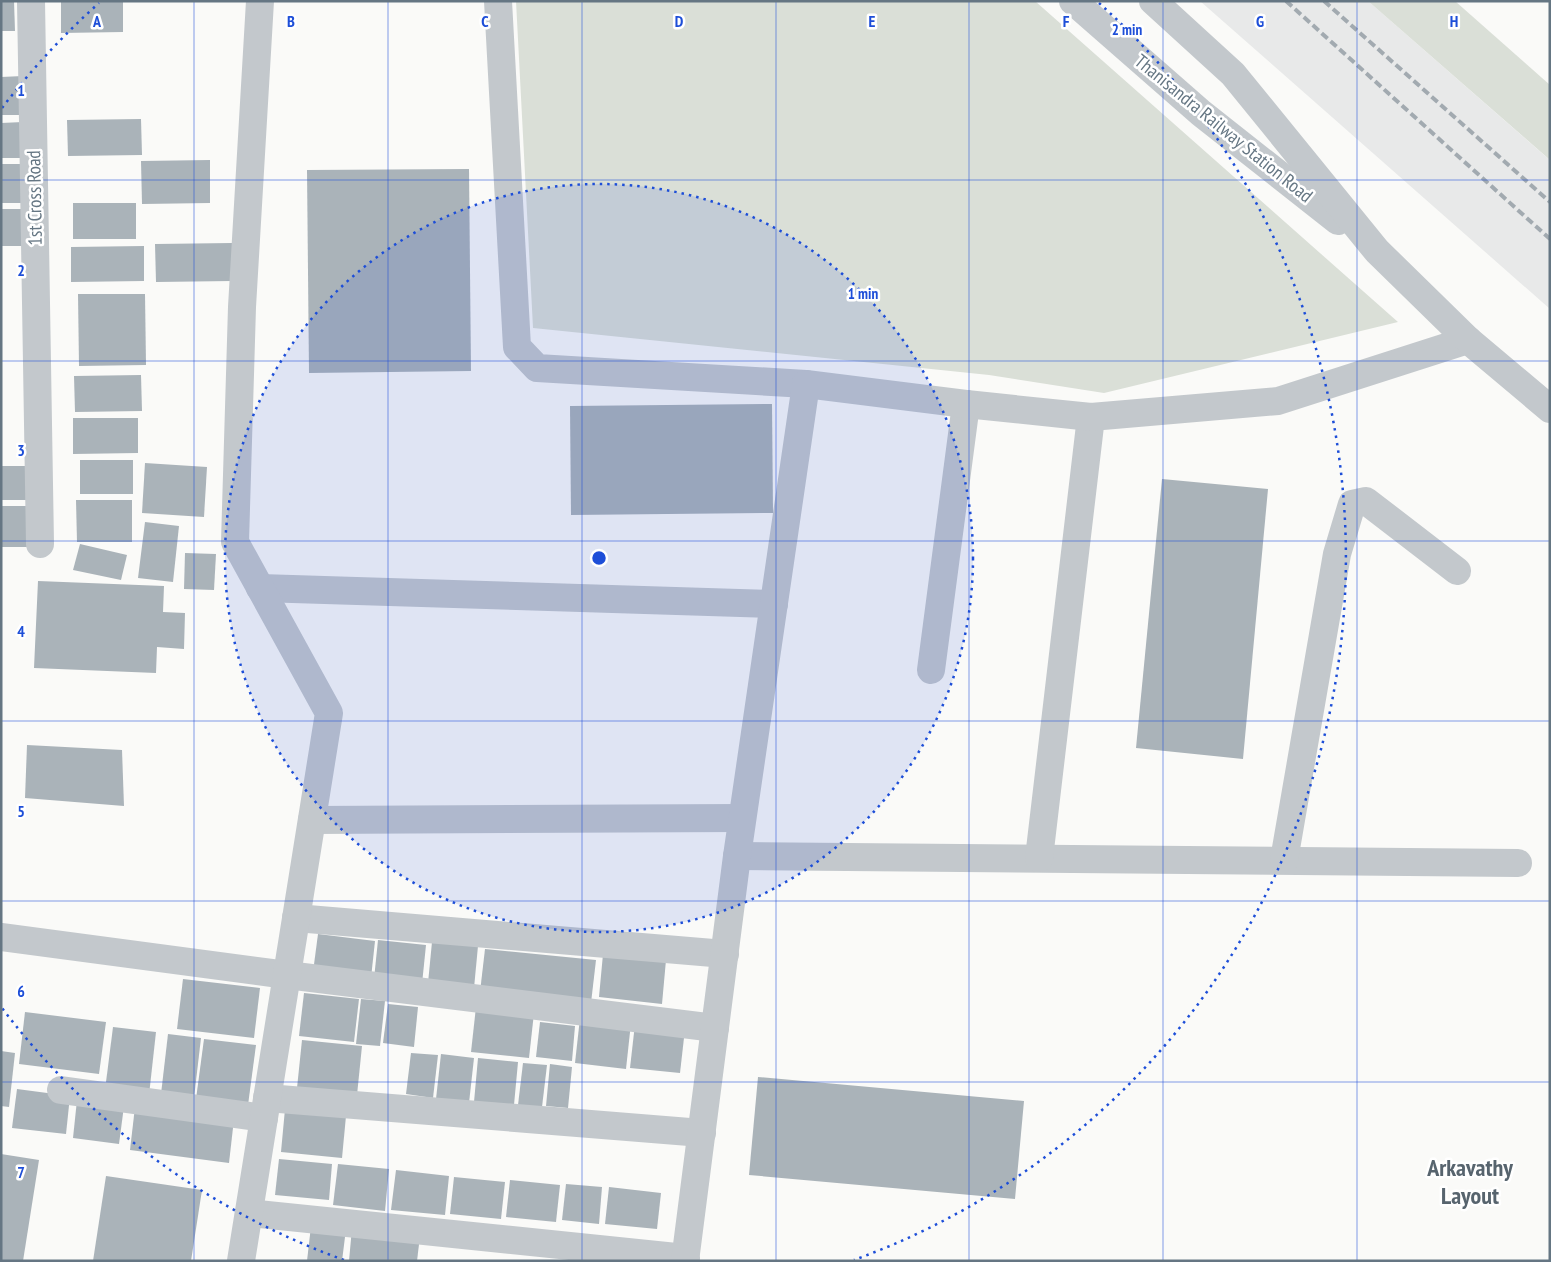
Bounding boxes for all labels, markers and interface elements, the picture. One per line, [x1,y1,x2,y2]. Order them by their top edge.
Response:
text: A [92,11,102,31]
text: B [287,11,295,31]
text: C [481,11,489,31]
text: D [675,11,684,31]
text: E [869,11,876,31]
text: F [1063,11,1070,31]
text: G [1256,11,1264,31]
text: H [1450,11,1458,31]
text: 2 min [1112,20,1142,39]
street label: Thanisandra Railway Station Road [1130,49,1318,207]
text: 1 [17,80,25,100]
street label: 1st Cross Road [21,150,47,246]
text: 2 [17,260,25,280]
text: 1 min [848,284,878,303]
text: 3 [17,440,25,460]
centre of rings [590,549,608,567]
text: 4 [17,621,25,641]
text: 5 [17,801,25,821]
text: 6 [17,981,25,1001]
district label: Arkavathy Layout [1426,1152,1513,1211]
text: 7 [17,1162,25,1182]

